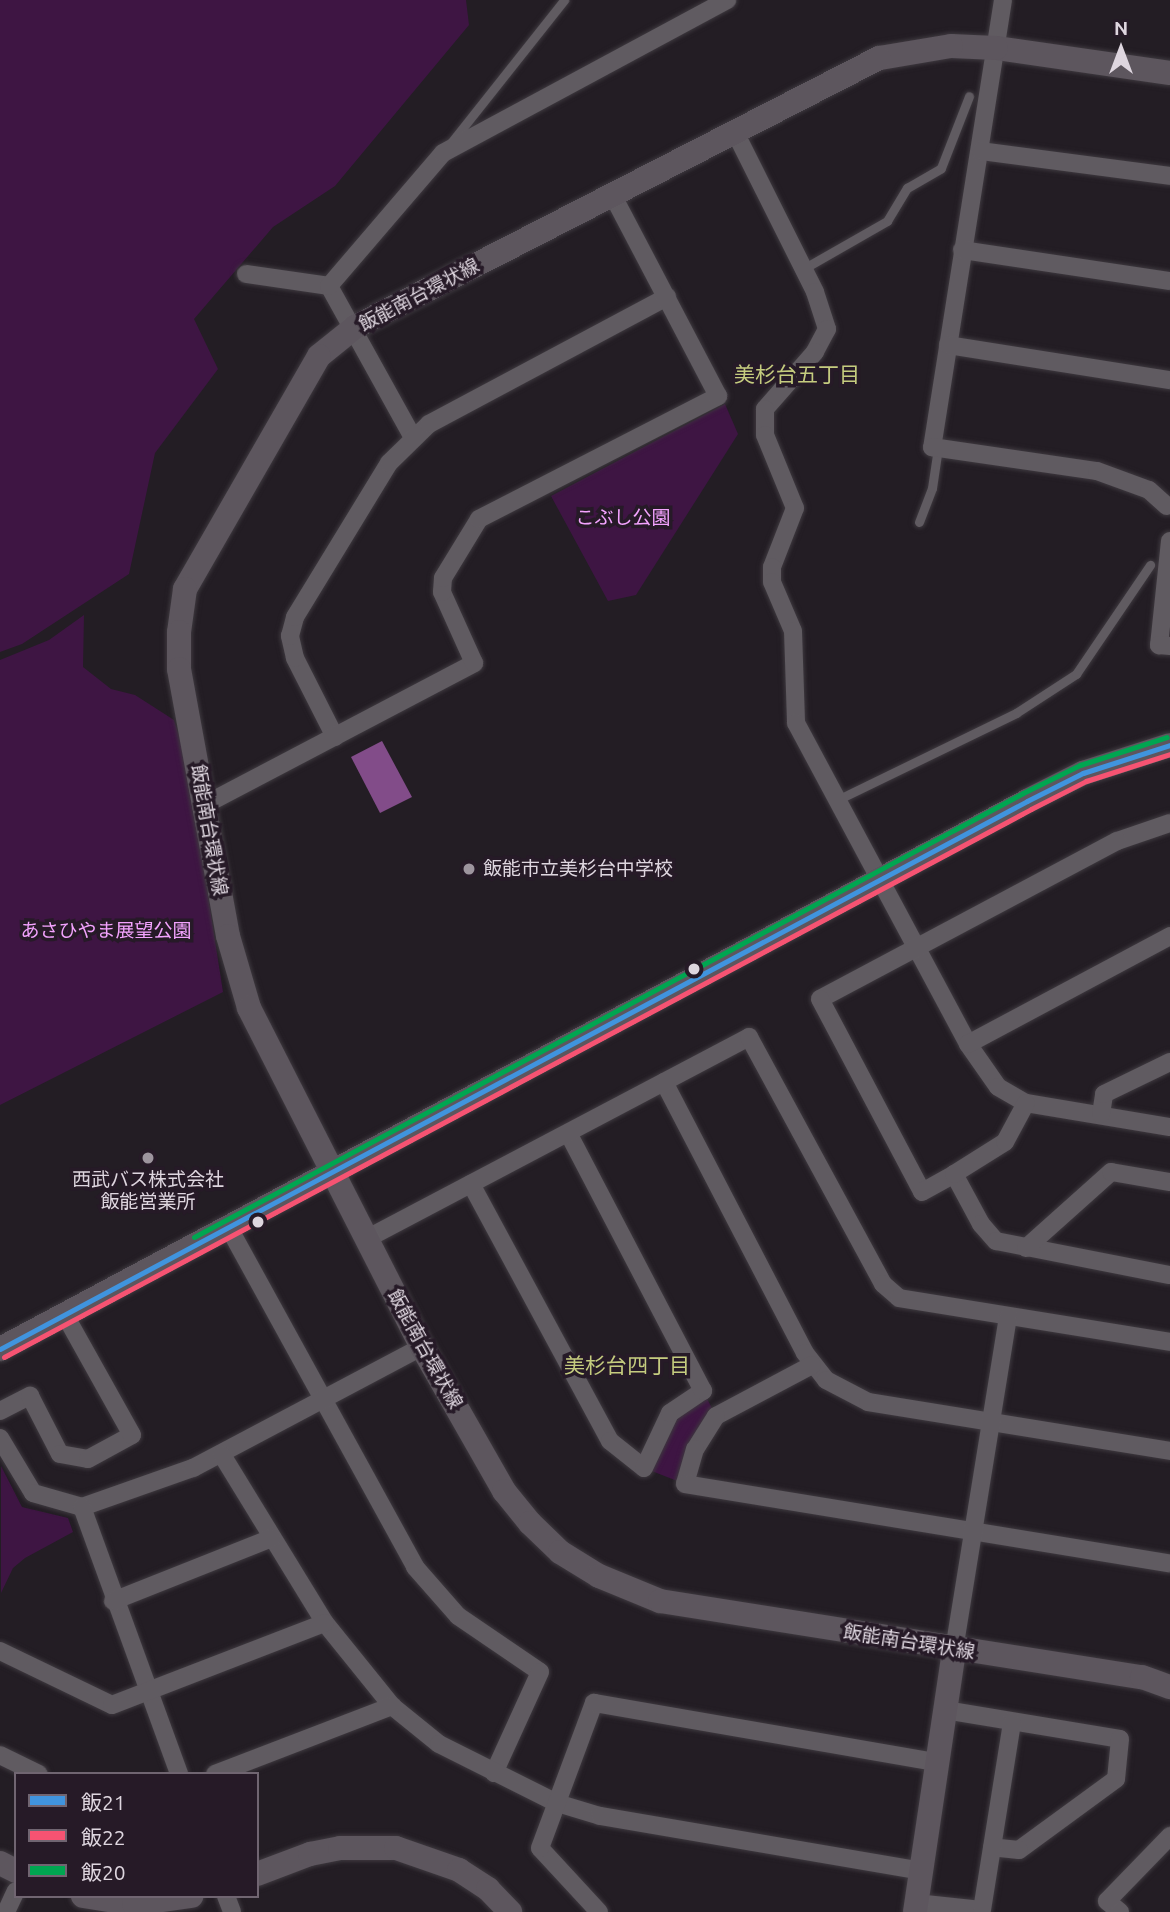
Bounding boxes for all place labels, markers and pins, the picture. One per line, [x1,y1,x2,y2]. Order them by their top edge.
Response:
place label: 飯能市立美杉台中学校 [483,858,673,880]
marker: 飯能市立美杉台中学校 [461,861,477,877]
unlabelled marker [687,962,701,976]
marker: 西武バス株式会社 飯能営業所 [140,1150,156,1166]
place label: 西武バス株式会社 飯能営業所 [72,1169,224,1213]
unlabelled marker [251,1215,265,1229]

